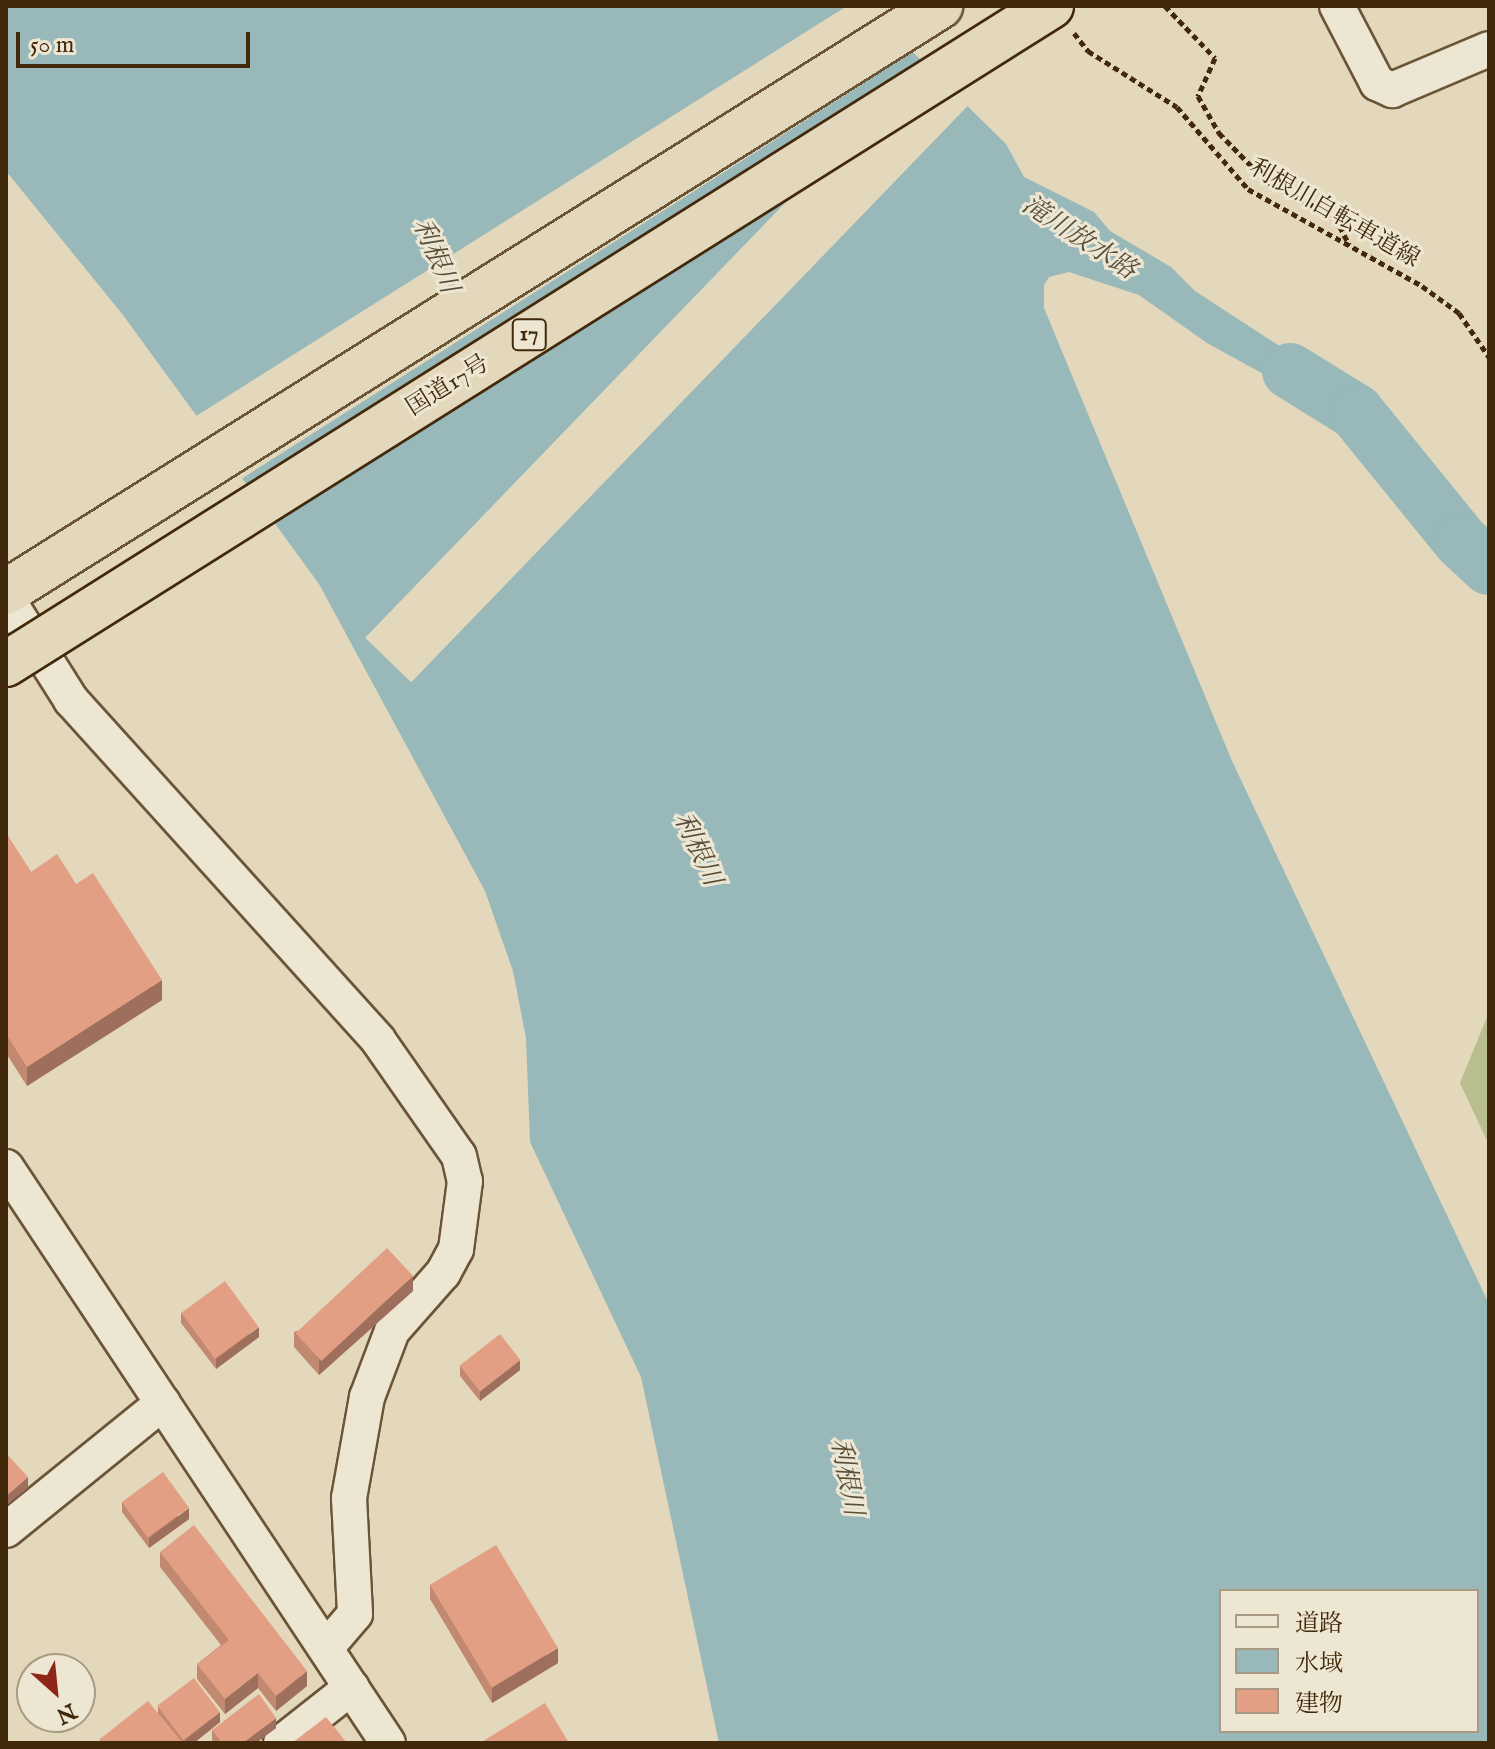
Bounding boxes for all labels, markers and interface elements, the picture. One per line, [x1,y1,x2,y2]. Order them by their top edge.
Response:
scale bar [20,16,254,66]
text: 50 m [30,30,74,61]
street label: 利根川自転車道線 [1244,154,1424,274]
water label: 滝川放水路 [1016,190,1142,286]
water label: 利根川 [405,214,465,298]
road number: 17 [511,317,547,353]
street label: 国道17号 [401,349,495,423]
water label: 利根川 [666,807,728,891]
water label: 利根川 [823,1436,869,1518]
legend [1219,1589,1479,1733]
text: 道路 [1295,1609,1343,1640]
text: 水域 [1295,1649,1343,1680]
north arrow [16,1653,96,1733]
text: 建物 [1295,1689,1343,1720]
text: N [51,1696,81,1729]

